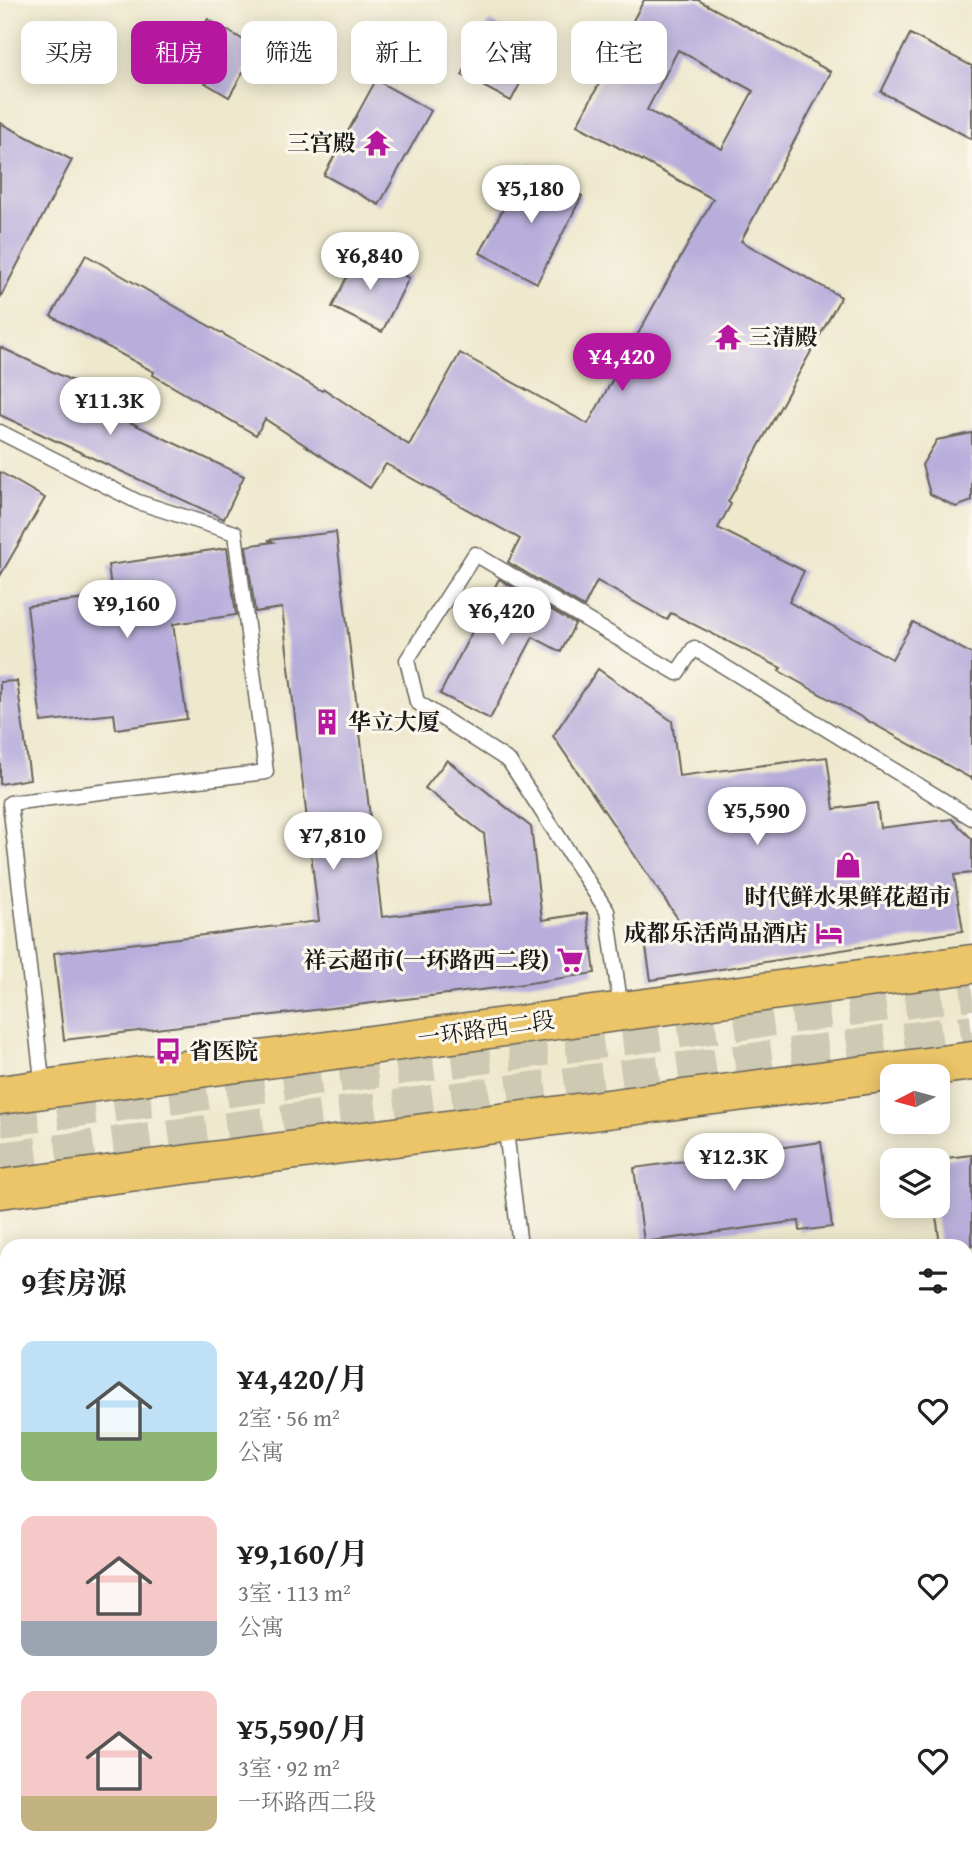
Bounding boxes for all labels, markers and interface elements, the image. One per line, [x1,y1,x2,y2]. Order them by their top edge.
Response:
chip: 买房 [21,21,117,84]
chip: 租房 [131,21,227,84]
chip: 筛选 [241,21,337,84]
chip: 新上 [351,21,447,84]
chip: 公寓 [461,21,557,84]
chip: 住宅 [571,21,667,84]
place label: 三宫殿 [287,126,356,159]
temple icon: 三宫殿 [362,128,392,158]
pin: ¥5,180 [474,166,588,225]
text: ¥5,180 [498,171,564,204]
pin: ¥6,840 [313,232,427,292]
text: ¥6,840 [337,238,403,271]
place label: 三清殿 [749,320,818,353]
temple icon: 三清殿 [713,322,743,352]
pin: ¥4,420 [565,334,679,393]
text: ¥4,420 [589,339,655,372]
pin: ¥11.3K [53,378,167,437]
text: ¥11.3K [76,383,144,416]
pin: ¥9,160 [70,580,184,640]
text: ¥9,160 [94,586,160,619]
pin: ¥6,420 [445,588,559,647]
text: ¥6,420 [469,593,535,626]
place label: 华立大厦 [348,705,440,738]
building icon: 华立大厦 [312,707,342,737]
pin: ¥5,590 [700,788,814,847]
text: ¥5,590 [724,793,790,826]
pin: ¥7,810 [276,812,390,872]
text: ¥7,810 [300,818,366,851]
shop icon: 时代鲜水果鲜花超市 [833,850,863,880]
place label: 时代鲜水果鲜花超市 [745,880,952,913]
place label: 成都乐活尚品酒店 [624,916,808,949]
hotel icon: 成都乐活尚品酒店 [814,918,844,948]
place label: 祥云超市(一环路西二段) [304,943,549,976]
supermarket icon: 祥云超市(一环路西二段) [555,945,585,975]
street label: 一环路西二段 [415,1003,557,1054]
place label: 省医院 [189,1034,258,1067]
bus stop icon: 省医院 [153,1036,183,1066]
north arrow [880,1064,950,1134]
map controls [880,1064,950,1218]
pin: ¥12.3K [677,1134,791,1193]
text: ¥12.3K [700,1139,768,1172]
button: layers [880,1148,950,1218]
text: 9套房源 [21,1260,127,1304]
icon: filters [914,1262,952,1300]
text: ¥4,420/月 [238,1356,369,1400]
icon: home [77,1369,161,1453]
icon: heart [914,1392,952,1430]
text: 2室 · 56 m² [238,1401,340,1434]
text: 公寓 [238,1435,284,1468]
text: ¥9,160/月 [238,1531,369,1575]
icon: home [77,1544,161,1628]
icon: heart [914,1567,952,1605]
text: 3室 · 113 m² [238,1576,351,1609]
text: 公寓 [238,1610,284,1643]
text: ¥5,590/月 [238,1706,369,1750]
icon: home [77,1719,161,1803]
icon: heart [914,1742,952,1780]
text: 3室 · 92 m² [238,1751,340,1784]
text: 一环路西二段 [238,1785,376,1818]

